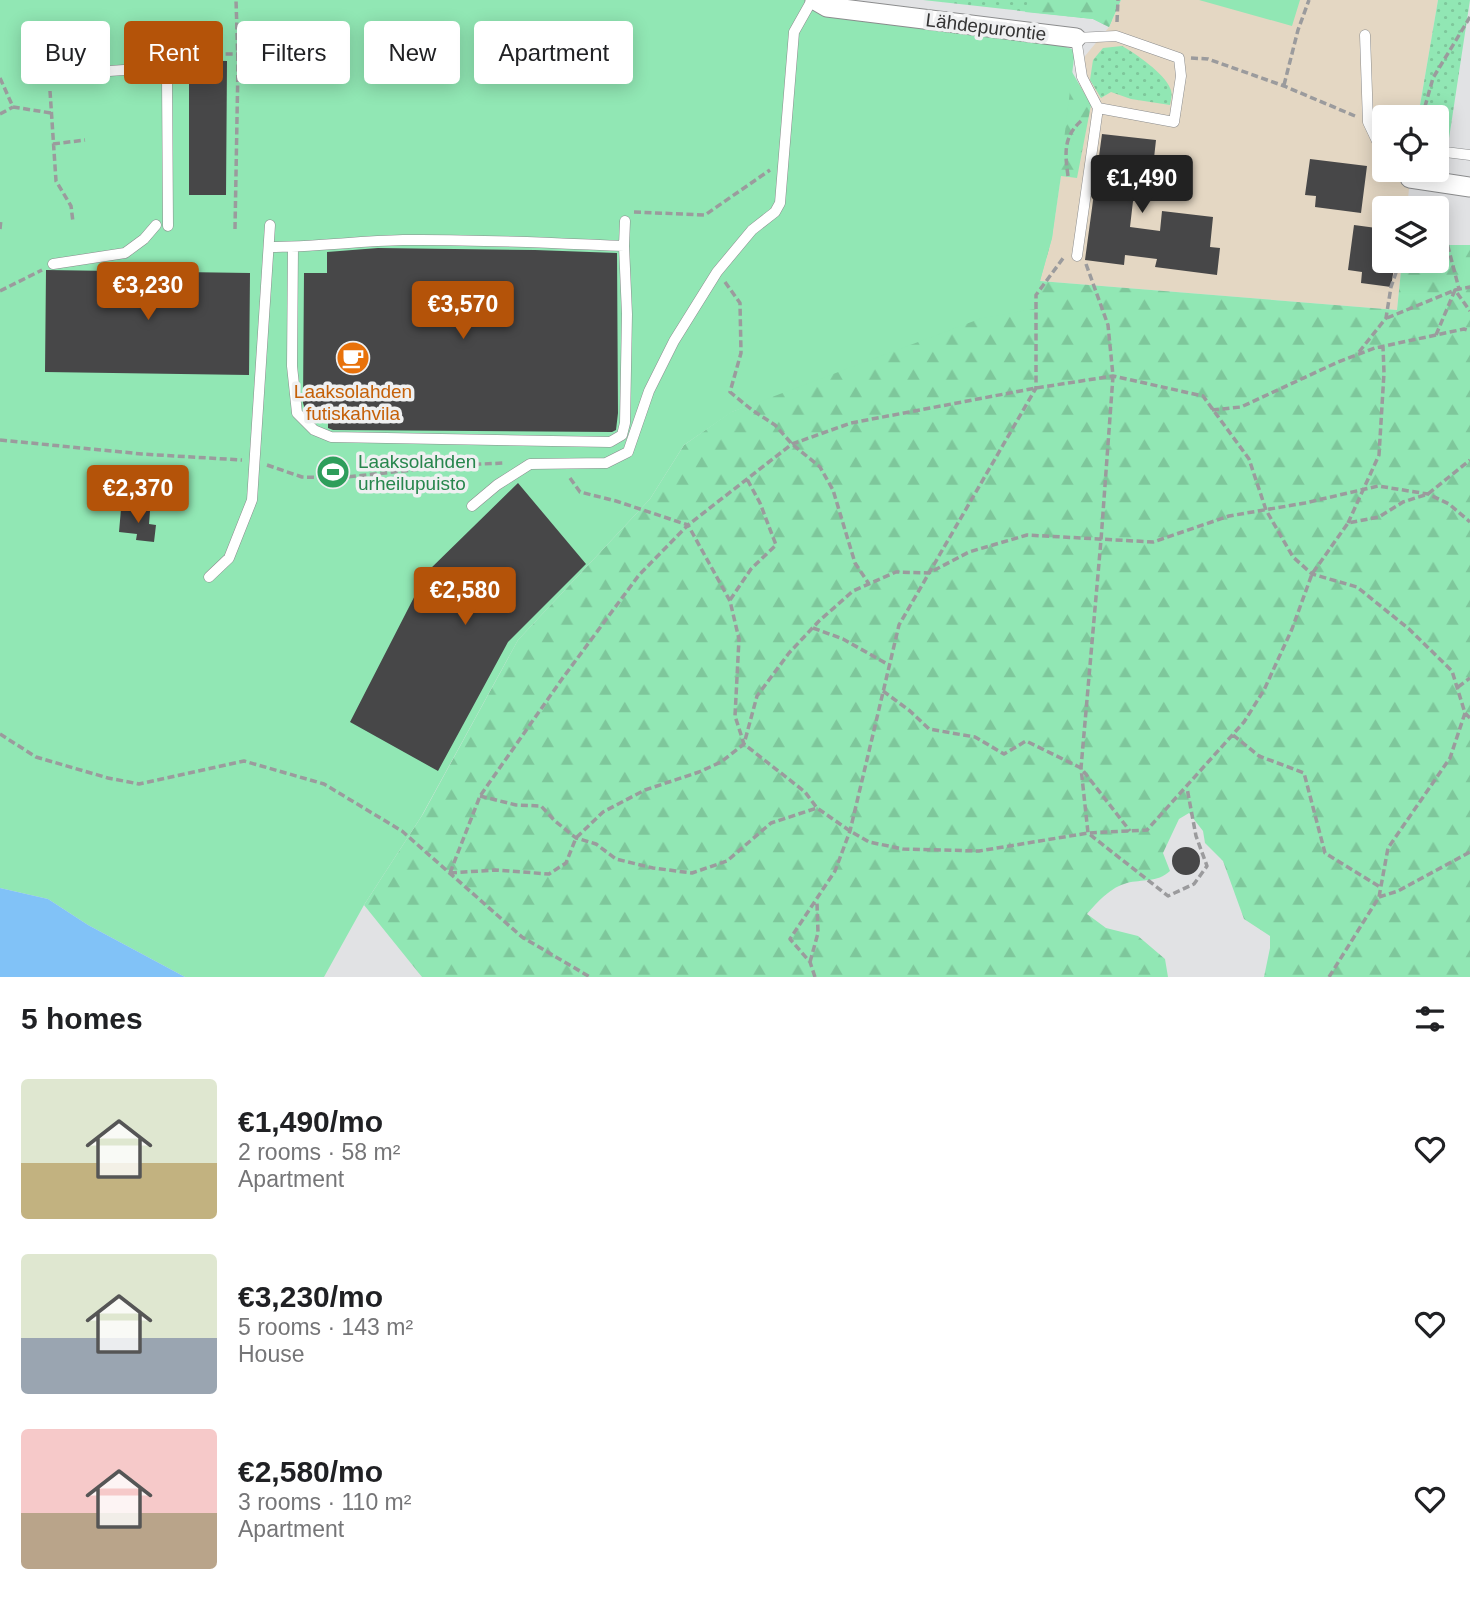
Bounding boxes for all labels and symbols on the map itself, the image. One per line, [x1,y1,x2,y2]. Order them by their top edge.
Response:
street label: Lähdepurontie [924,9,1048,45]
pin: €1,490 [1085,156,1199,215]
pin: €3,230 [91,262,205,322]
pin: €3,570 [406,282,520,341]
cafe icon: Laaksolahden futiskahvila [334,339,372,377]
place label: Laaksolahden futiskahvila [294,381,412,424]
place label: Laaksolahden urheilupuisto [358,451,476,494]
sports icon: Laaksolahden urheilupuisto [314,453,352,491]
pin: €2,370 [81,466,195,525]
pin: €2,580 [408,568,522,627]

